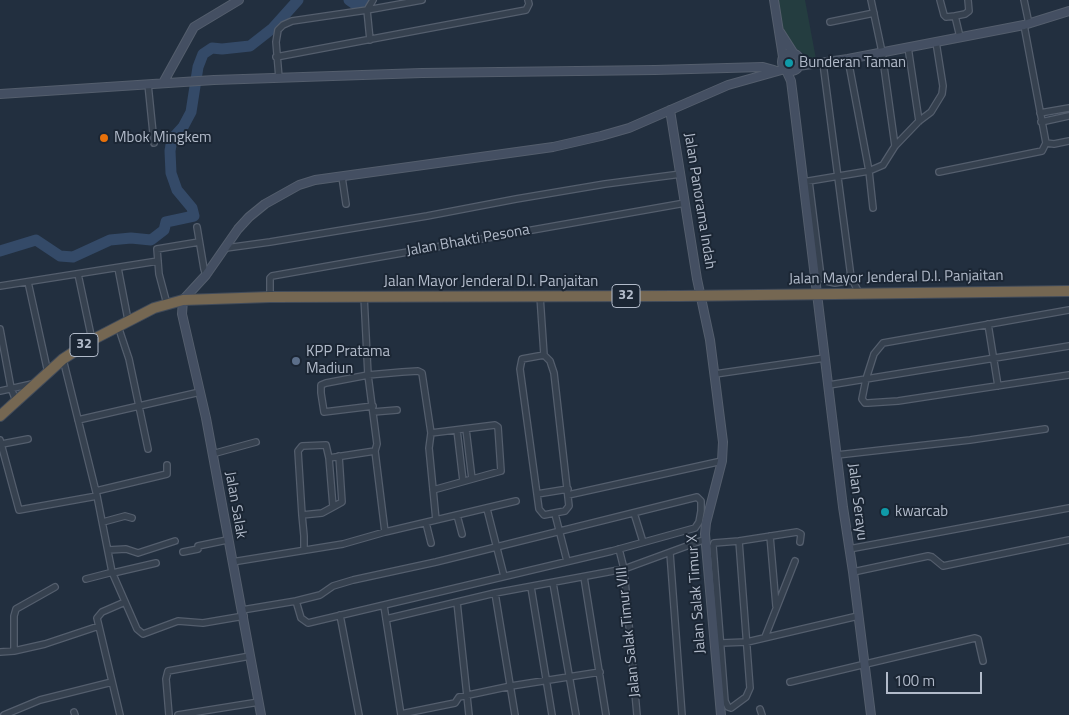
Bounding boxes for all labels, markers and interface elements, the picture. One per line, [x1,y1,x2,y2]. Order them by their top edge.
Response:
place label: Bunderan Taman [799,54,906,72]
marker: Bunderan Taman [783,57,795,69]
place label: Mbok Mingkem [114,129,212,147]
marker: Mbok Mingkem [98,132,110,144]
street label: Jalan Panorama Indah [679,132,719,270]
street label: Jalan Bhakti Pesona [405,221,531,261]
street label: Jalan Mayor Jenderal D.I. Panjaitan [788,267,1004,289]
street label: Jalan Mayor Jenderal D.I. Panjaitan [384,273,598,291]
road number: 32 [612,284,640,308]
road number: 32 [70,334,98,356]
place label: KPP Pratama Madiun [306,343,390,378]
marker: KPP Pratama Madiun [290,355,302,367]
street label: Jalan Serayu [843,462,871,542]
street label: Jalan Salak [220,470,250,540]
place label: kwarcab [895,503,948,521]
marker: kwarcab [879,506,891,518]
street label: Jalan Salak Timur X [684,534,710,654]
street label: Jalan Salak Timur VIII [613,566,645,698]
scale bar [889,662,985,694]
text: 100 m [894,669,935,692]

